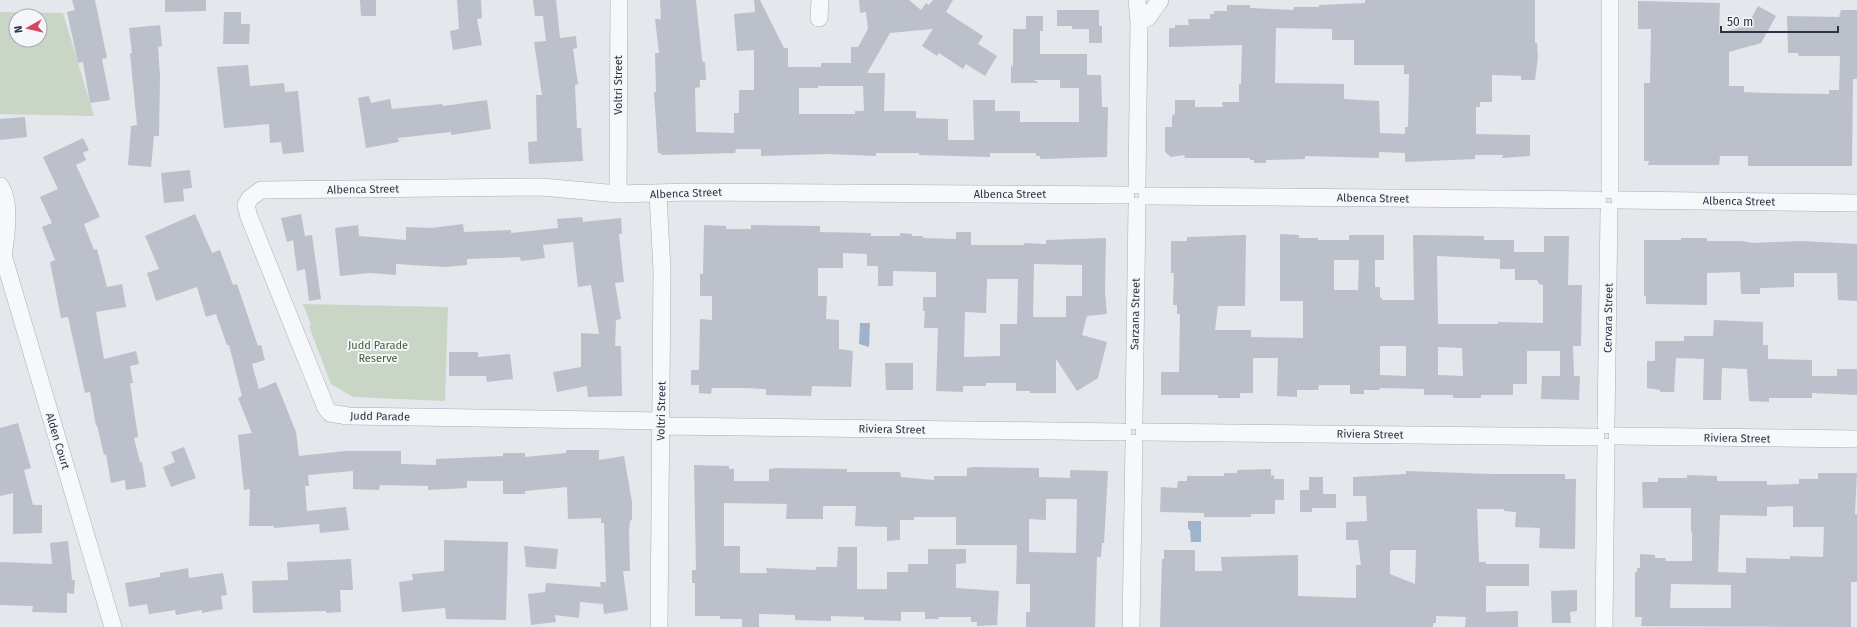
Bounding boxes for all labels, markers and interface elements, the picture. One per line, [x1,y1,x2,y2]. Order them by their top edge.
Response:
north arrow [8,8,48,48]
scale bar [1721,8,1838,34]
text: 50 m [1727,15,1753,29]
text: N [12,25,26,34]
street label: Voltri Street [612,55,625,115]
street label: Albenca Street [327,182,399,197]
street label: Albenca Street [650,186,722,201]
street label: Albenca Street [974,188,1046,201]
street label: Albenca Street [1337,191,1409,206]
street label: Albenca Street [1703,194,1775,209]
street label: Sarzana Street [1128,278,1143,350]
street label: Cervara Street [1601,283,1616,353]
park label: Judd Parade Reserve [348,339,408,365]
street label: Voltri Street [654,381,669,441]
street label: Judd Parade [350,409,410,424]
street label: Alden Court [43,411,72,471]
street label: Riviera Street [858,422,926,437]
street label: Riviera Street [1336,427,1404,442]
street label: Riviera Street [1703,431,1771,446]

